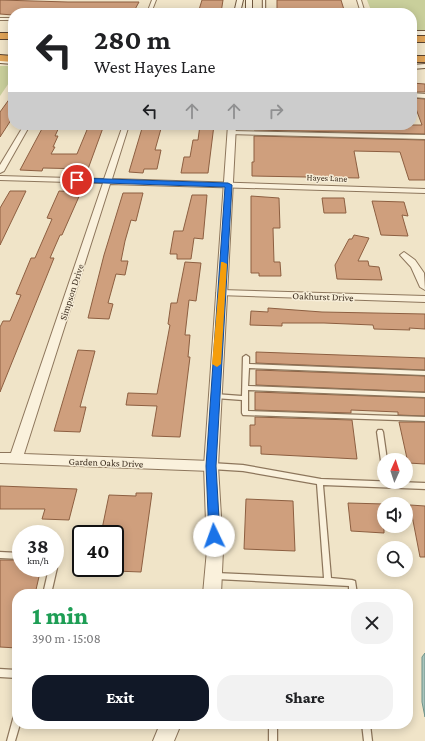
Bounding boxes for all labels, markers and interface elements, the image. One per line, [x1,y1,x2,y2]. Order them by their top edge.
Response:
icon: left [28,24,80,76]
text: 280 m [94,24,171,55]
text: West Hayes Lane [94,57,216,77]
icon: left [139,100,161,122]
icon: ahead [181,100,203,122]
icon: ahead [223,100,245,122]
icon: right [265,100,287,122]
pin [60,163,94,197]
icon: arrive [66,169,88,191]
street label: Hayes Lane [306,172,348,184]
street label: Simpson Drive [57,262,86,322]
street label: Oakhurst Drive [292,290,354,303]
north arrow [377,453,413,489]
map controls [377,453,413,577]
street label: Garden Oaks Drive [68,456,144,469]
button: sound [377,497,413,533]
position arrow [193,515,235,557]
speed limit sign: 40 [72,525,124,577]
text: 38 [27,535,49,557]
button: search [377,541,413,577]
text: km/h [27,555,49,566]
text: 1 min [32,602,88,629]
button: close [351,602,393,644]
text: 390 m · 15:08 [32,631,101,646]
button: Exit [32,675,209,721]
button: Share [217,675,393,721]

